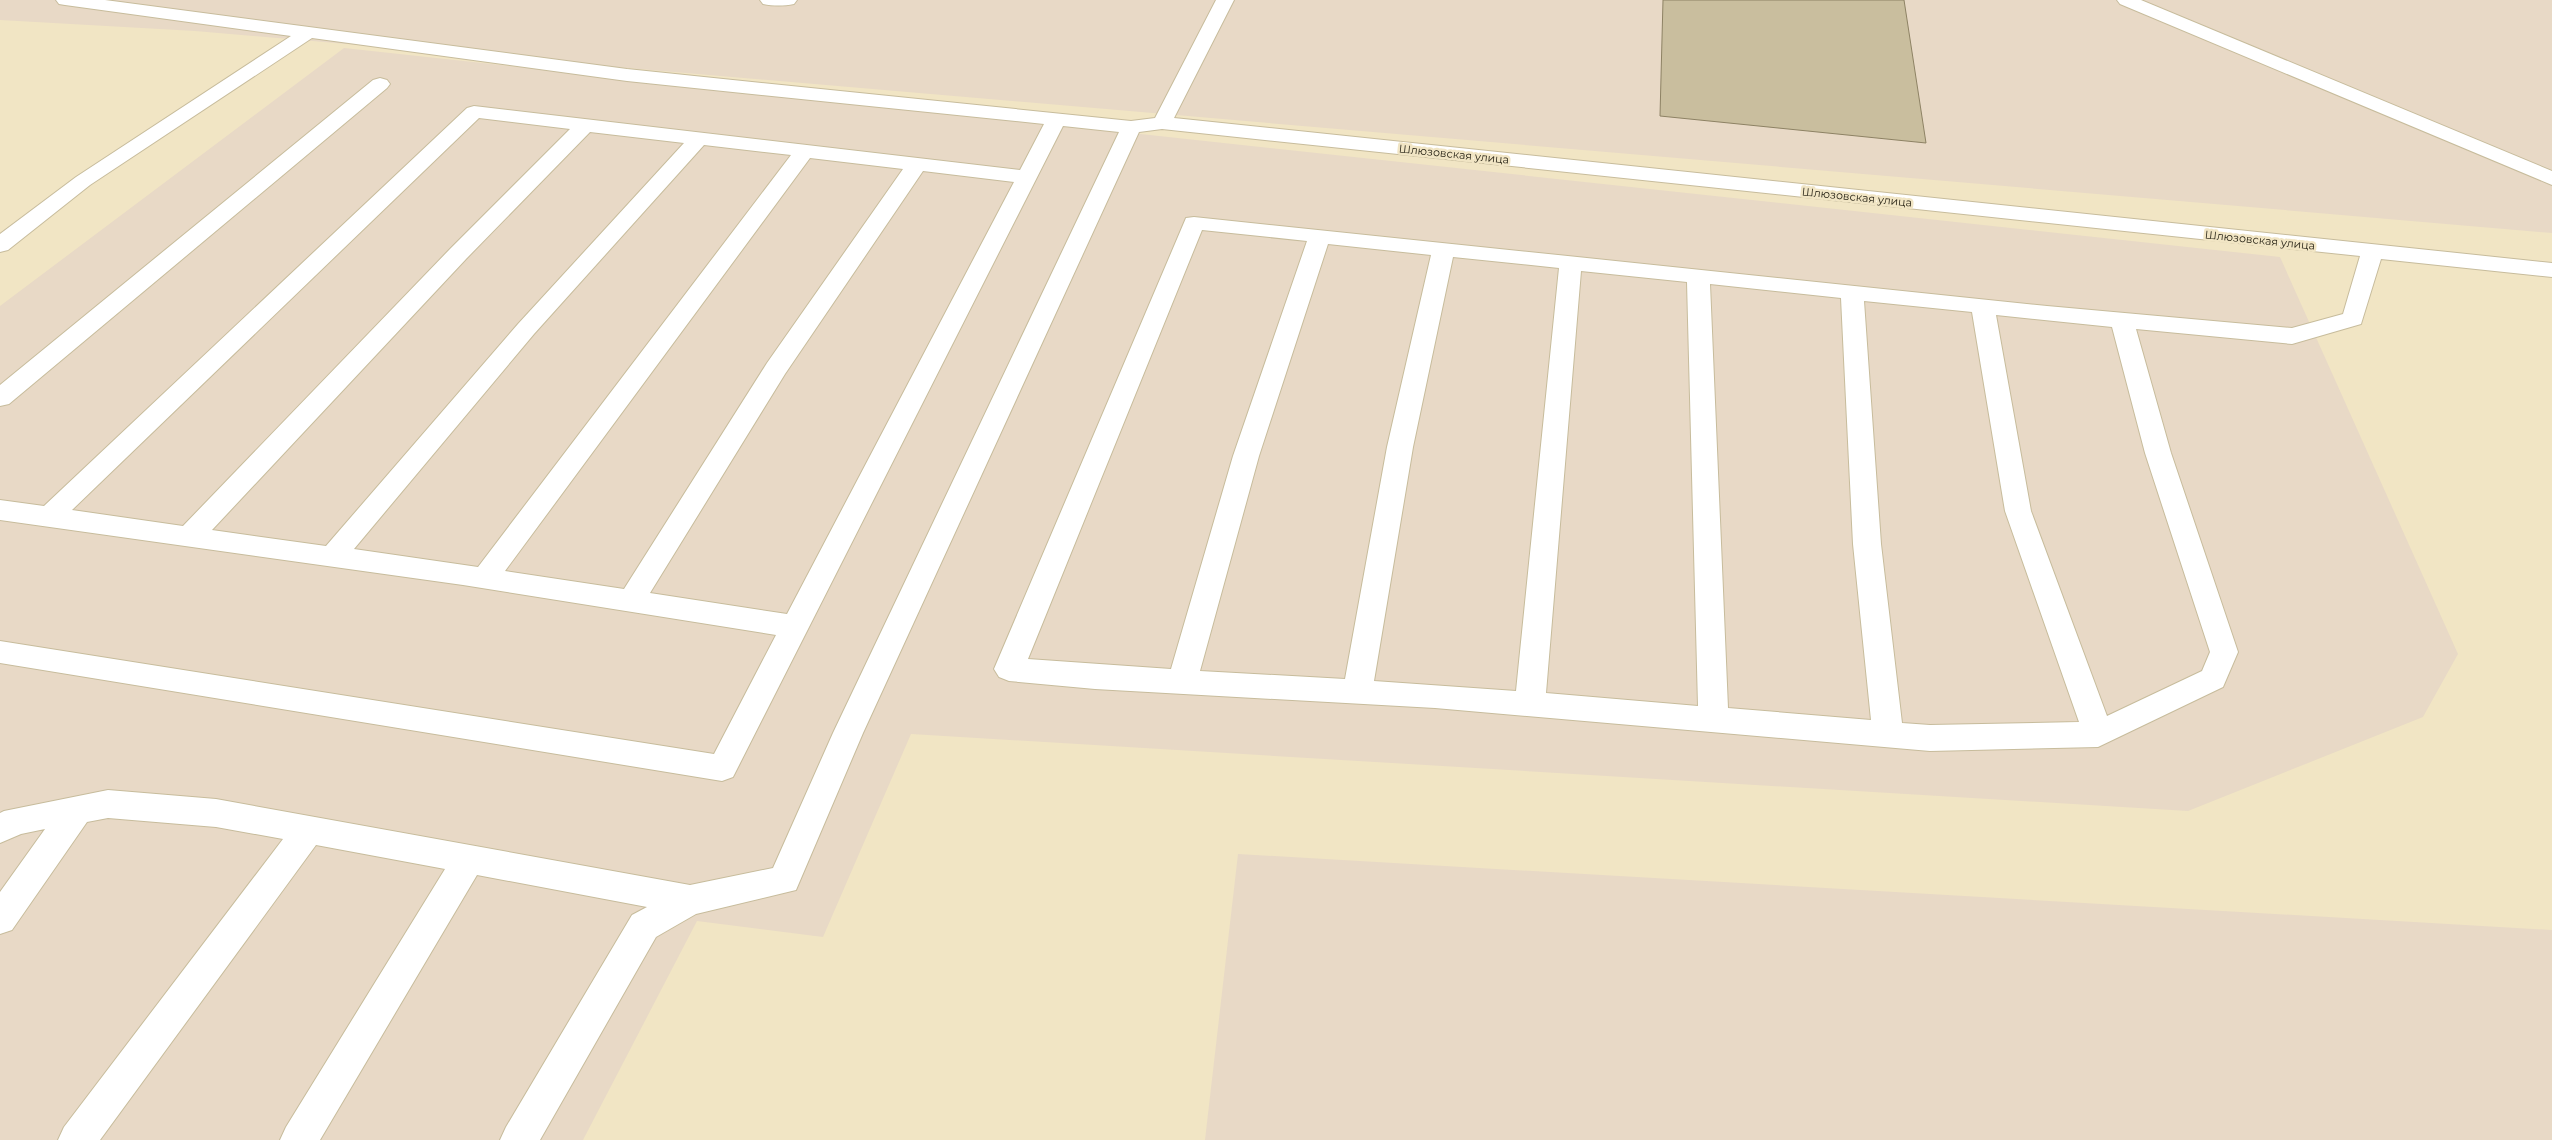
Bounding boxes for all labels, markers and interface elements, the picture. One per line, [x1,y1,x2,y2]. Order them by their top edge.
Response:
street label: Шлюзовская улица [1398,141,1510,167]
street label: Шлюзовская улица [1801,184,1913,210]
street label: Шлюзовская улица [2204,227,2316,253]

